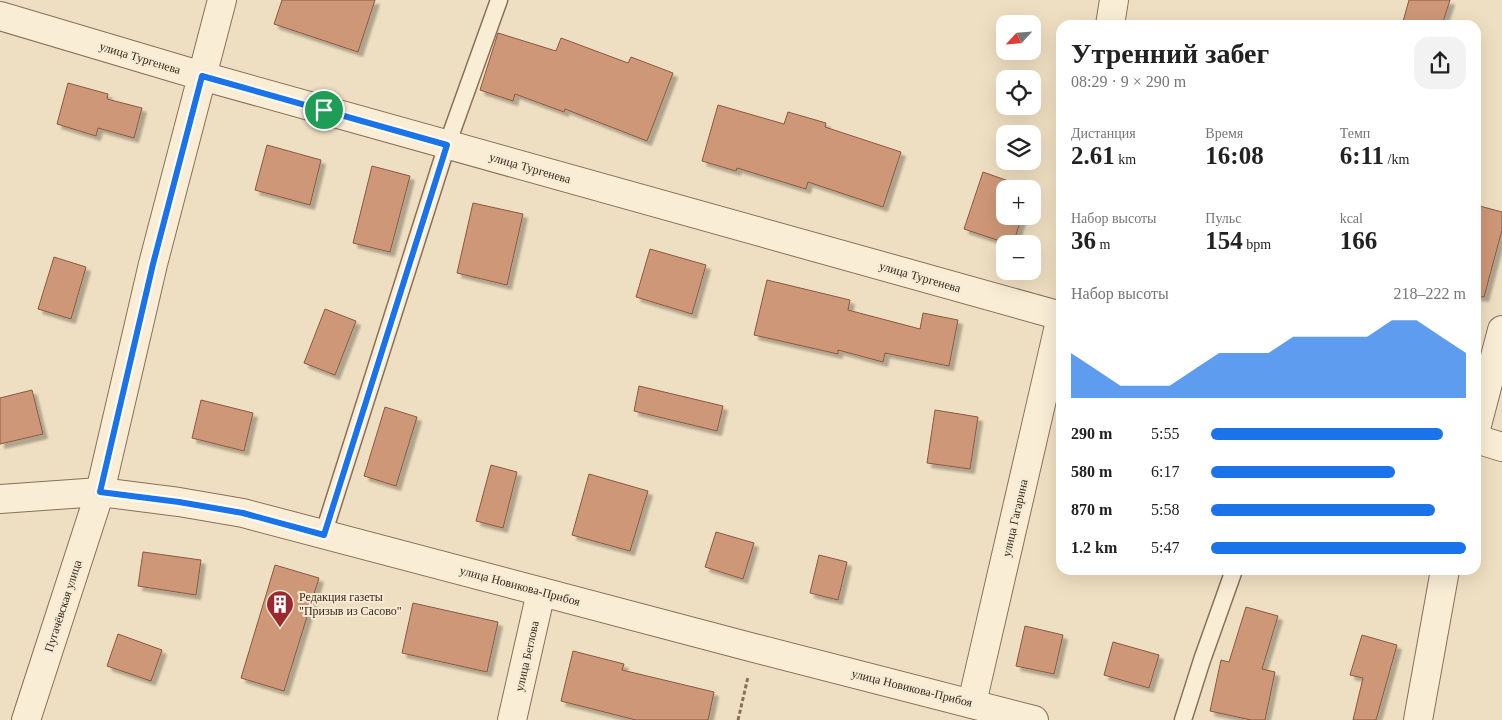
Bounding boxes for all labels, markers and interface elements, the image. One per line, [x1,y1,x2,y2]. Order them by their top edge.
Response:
north arrow [996,15,1041,60]
map controls [996,15,1041,280]
button: share [1414,37,1466,89]
text: Утренний забег [1071,38,1269,69]
street label: улица Тургенева [98,39,183,77]
button: locate [996,70,1041,115]
text: 08:29 · 9 × 290 m [1071,73,1186,90]
pin [303,89,345,131]
icon: arrive [310,96,338,124]
button: layers [996,125,1041,170]
text: Дистанция [1071,126,1136,141]
text: Время [1205,126,1243,141]
text: Темп [1340,126,1370,141]
text: 2.61 [1071,142,1115,169]
text: 16:08 [1205,142,1264,169]
text: 6:11 [1340,142,1384,169]
street label: улица Тургенева [488,150,573,186]
text: km [1115,152,1136,167]
text: /km [1384,152,1409,167]
button: + [996,180,1041,225]
text: Набор высоты [1071,211,1157,226]
text: Пульс [1205,211,1241,226]
text: kcal [1340,211,1363,226]
text: 36 [1071,227,1096,254]
text: 154 [1205,227,1243,254]
text: 166 [1340,227,1377,254]
button: − [996,235,1041,280]
text: m [1096,237,1110,252]
text: bpm [1243,237,1271,252]
street label: улица Тургенева [878,259,963,295]
text: Набор высоты [1071,285,1169,302]
text: 218–222 m [1394,285,1466,302]
text: 290 m [1071,425,1112,442]
text: 5:55 [1151,425,1179,442]
text: 580 m [1071,463,1112,480]
text: 6:17 [1151,463,1179,480]
street label: улица Гагарина [999,477,1031,558]
text: 870 m [1071,501,1112,518]
text: 5:58 [1151,501,1179,518]
text: 1.2 km [1071,539,1117,556]
text: 5:47 [1151,539,1179,556]
street label: Пугачёвская улица [42,558,85,654]
street label: улица Новикова-Прибоя [458,563,582,609]
building icon: Редакция газеты "Призыв из Сасово" [265,589,295,628]
place label: Редакция газеты "Призыв из Сасово" [299,590,402,618]
street label: улица Беглова [512,619,542,693]
street label: улица Новикова-Прибоя [850,666,974,710]

